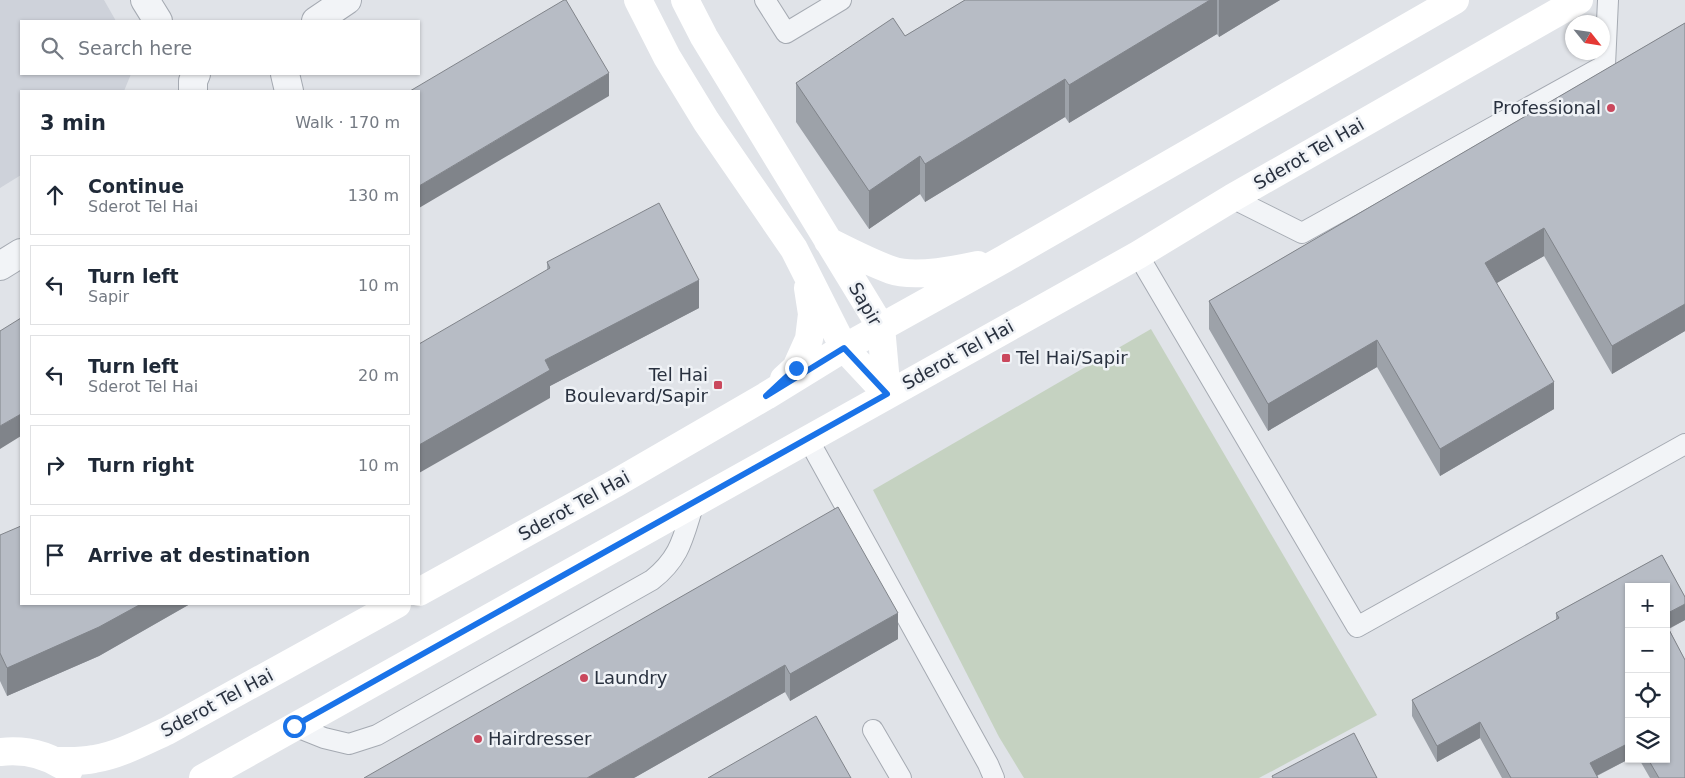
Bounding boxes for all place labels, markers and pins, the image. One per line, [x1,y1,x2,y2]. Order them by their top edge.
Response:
place label: Professional [1493,97,1601,118]
marker: Professional [1605,102,1617,114]
place label: Tel Hai/Sapir [1015,347,1128,368]
marker: Tel Hai/Sapir [1000,352,1012,364]
place label: Tel Hai Boulevard/Sapir [565,364,709,406]
marker: Tel Hai Boulevard/Sapir [712,379,724,391]
place label: Laundry [594,667,668,688]
marker: Laundry [578,672,590,684]
place label: Hairdresser [488,728,592,749]
marker: Hairdresser [472,733,484,745]

